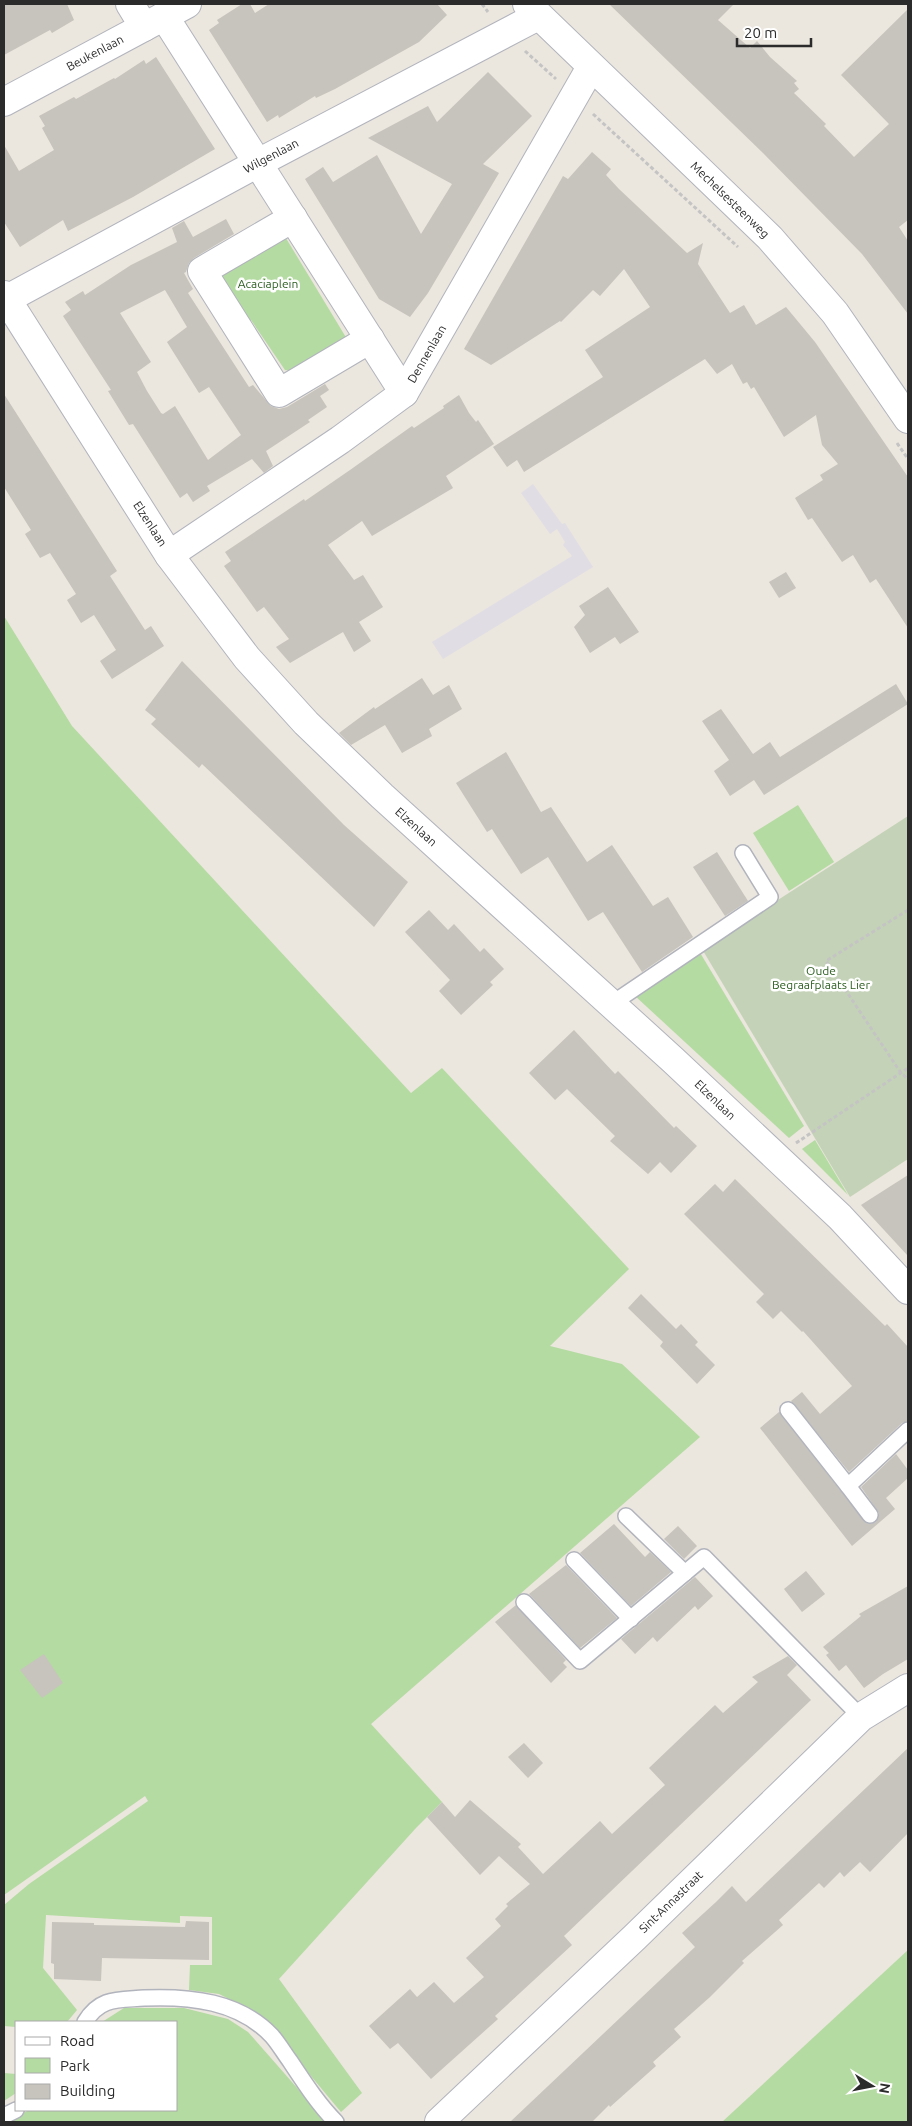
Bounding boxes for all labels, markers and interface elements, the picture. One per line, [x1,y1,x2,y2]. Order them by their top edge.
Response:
scale bar [737,15,811,47]
text: 20 m [744,24,777,41]
street label: Beukenlaan [64,32,126,73]
street label: Wilgenlaan [241,136,300,175]
street label: Mechelsesteenweg [688,159,772,240]
park label: Acaciaplein [238,277,298,290]
street label: Dennenlaan [405,323,448,385]
street label: Elzenlaan [131,499,170,549]
street label: Elzenlaan [393,805,440,849]
park label: Oude Begraafplaats Lier [772,964,870,991]
street label: Elzenlaan [692,1077,738,1122]
street label: Sint-Annastraat [636,1868,705,1935]
legend [15,2021,178,2111]
text: Road [60,2032,95,2049]
text: Park [60,2057,90,2074]
north arrow [847,2061,897,2111]
text: Building [60,2082,115,2099]
text: N [876,2082,894,2095]

